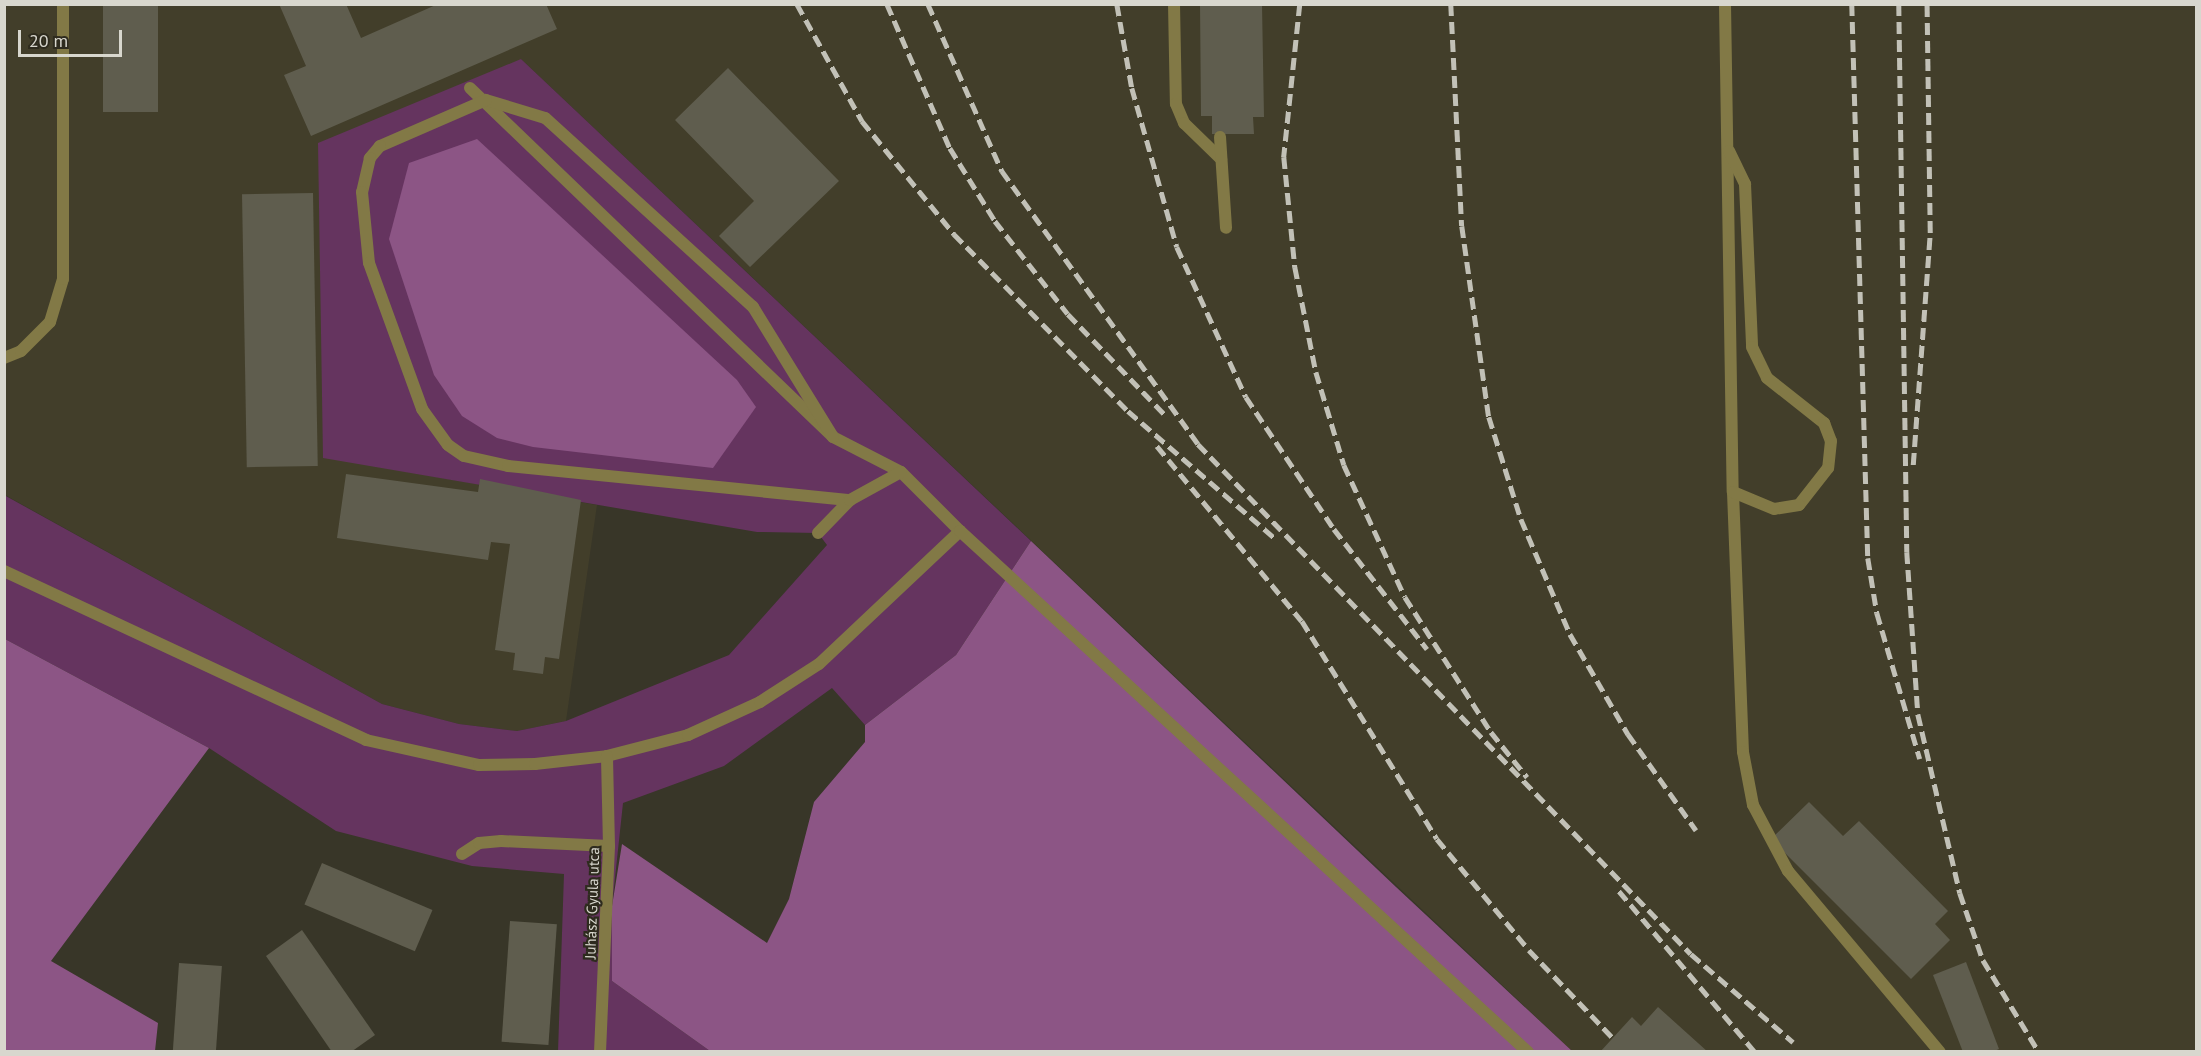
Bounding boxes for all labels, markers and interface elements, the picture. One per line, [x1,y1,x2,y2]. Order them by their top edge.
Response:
scale bar [21,18,124,56]
text: 20 m [29,29,68,52]
street label: Juhász Gyula utca [581,847,603,959]

